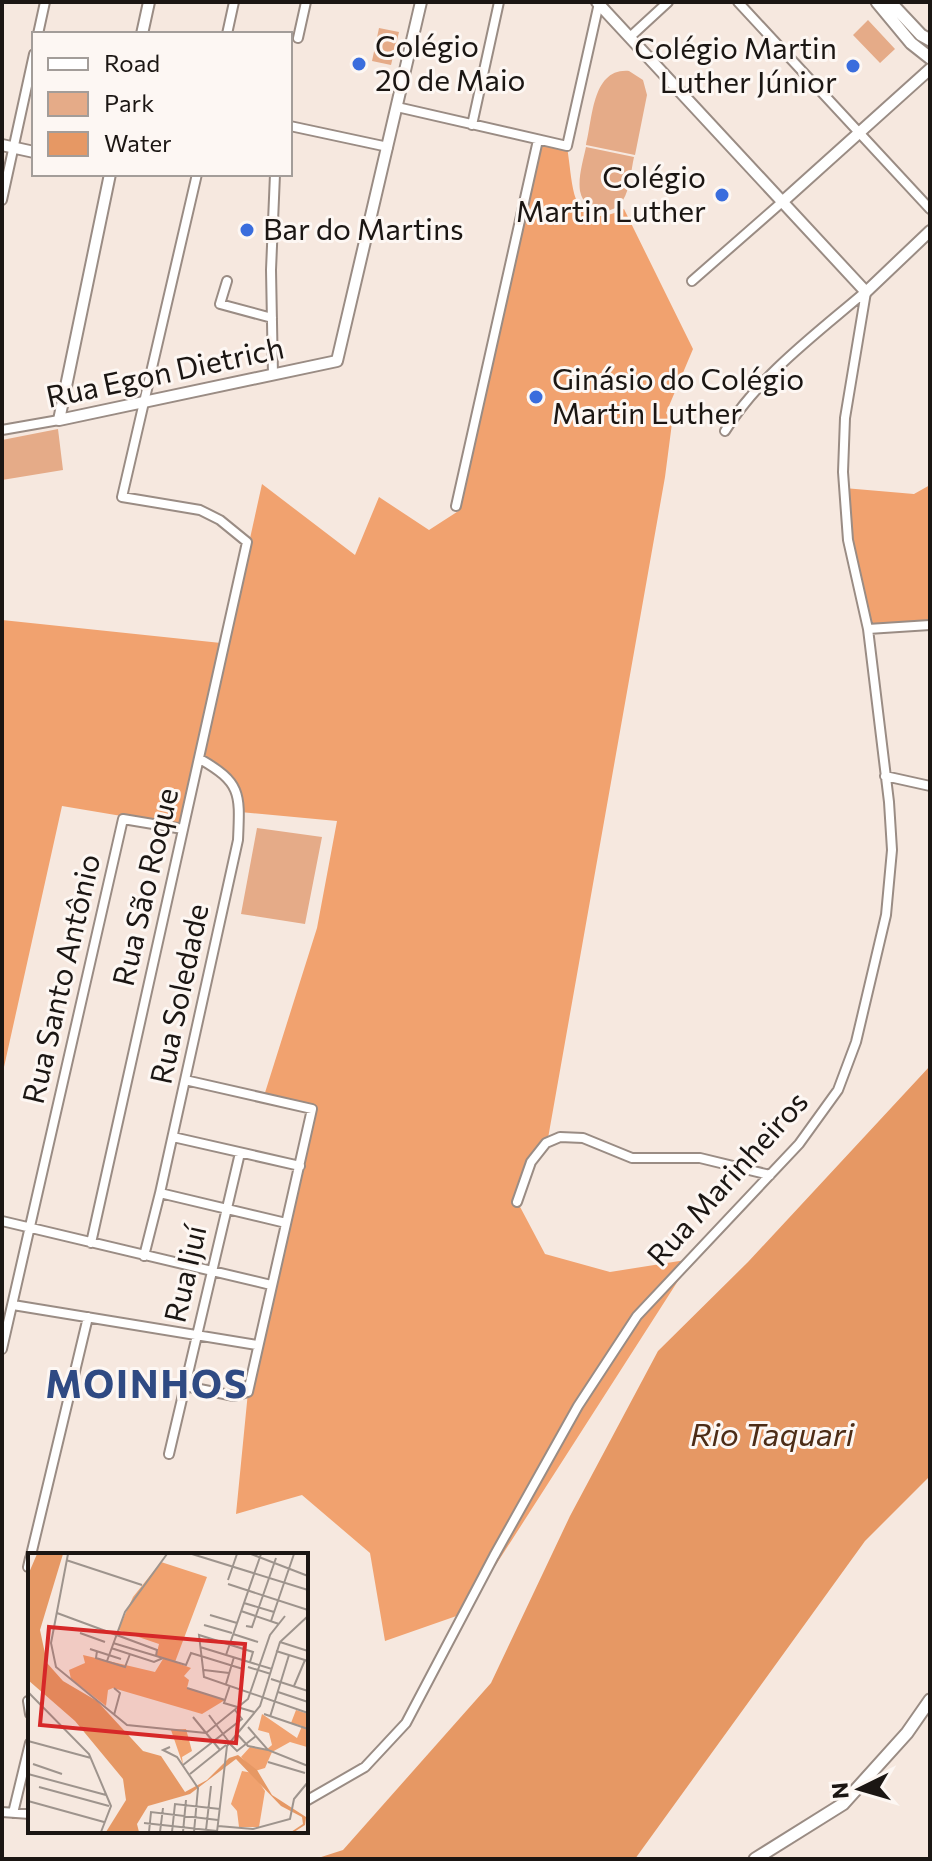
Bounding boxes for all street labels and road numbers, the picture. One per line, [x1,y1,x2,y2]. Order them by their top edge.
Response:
street label: Rua Egon Dietrich [42,327,287,414]
street label: Rua São Roque [103,784,184,989]
street label: Rua Santo Antônio [13,850,106,1107]
street label: Rua Soledade [140,900,215,1087]
street label: Rua Marinheiros [638,1082,814,1272]
street label: Rua Ijuí [154,1220,213,1326]

